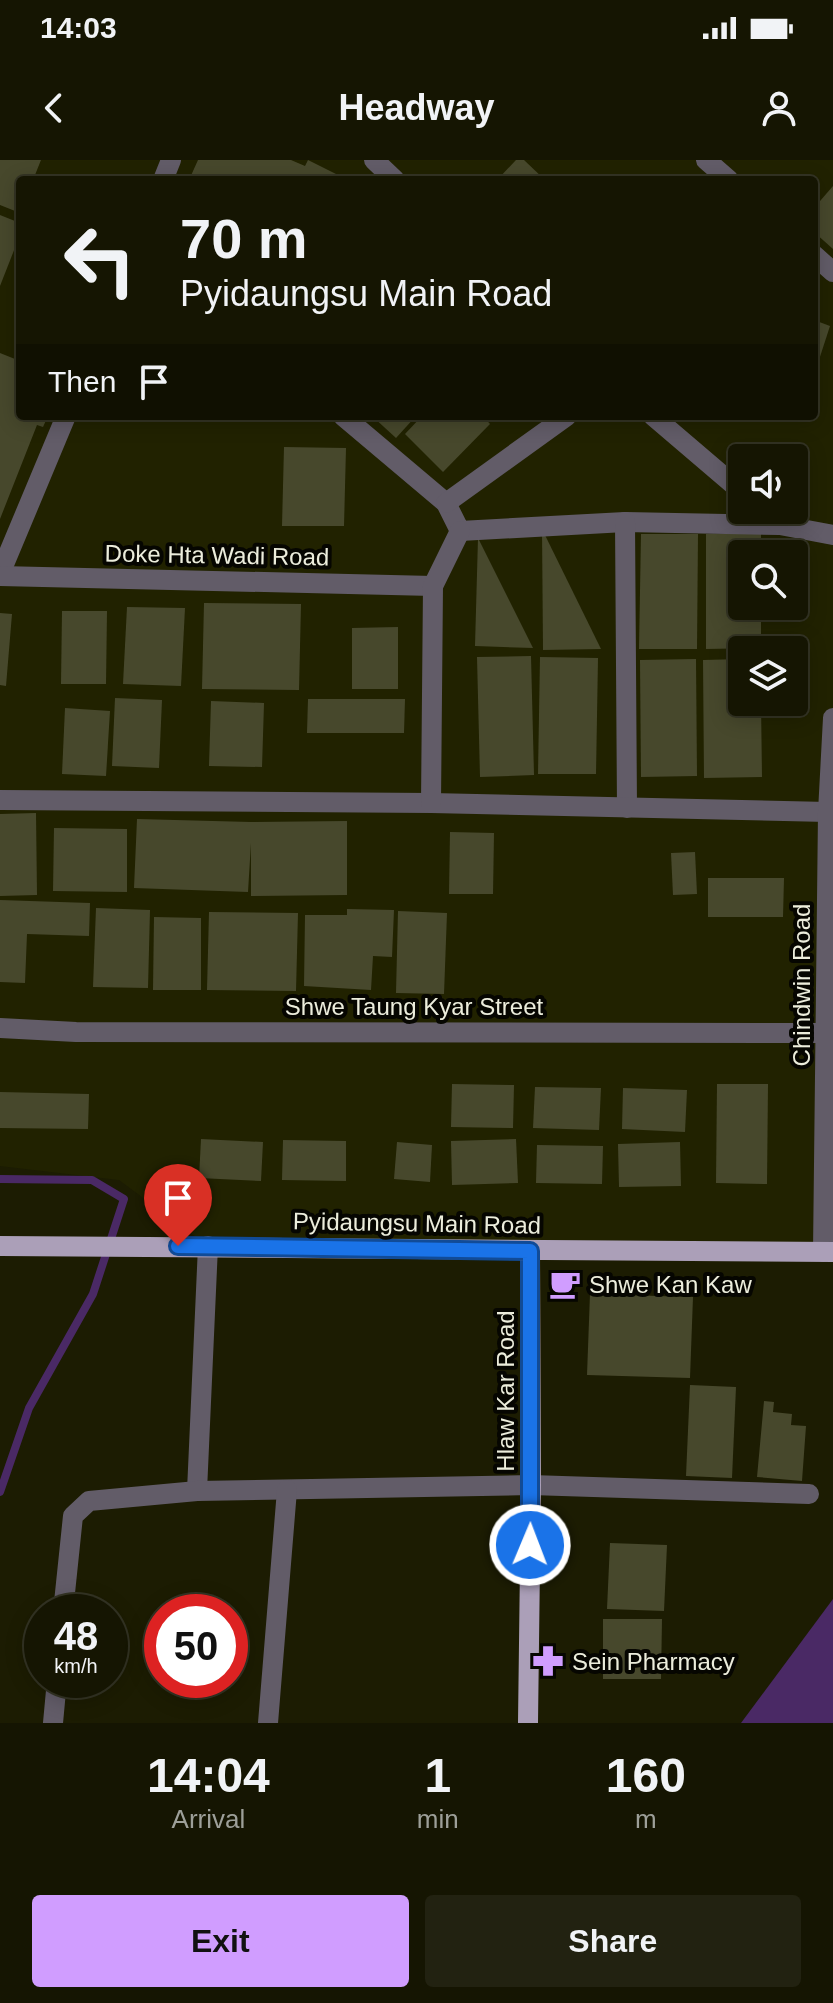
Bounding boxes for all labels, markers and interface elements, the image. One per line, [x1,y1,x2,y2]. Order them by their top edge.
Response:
text: 14:03 [40,11,117,44]
icon: back [32,86,76,130]
icon: person [757,86,801,130]
text: Headway [338,87,495,128]
text: 70 m [180,207,308,270]
icon: left [48,208,152,312]
text: Pyidaungsu Main Road [180,273,552,314]
icon: arrive [132,360,176,404]
text: Then [48,365,116,398]
map controls [728,444,808,716]
button: sound [728,444,808,524]
street label: Doke Hta Wadi Road [105,540,329,570]
button: search [728,540,808,620]
button: layers [728,636,808,716]
street label: Chindwin Road [788,904,815,1066]
street label: Shwe Taung Kyar Street [285,993,544,1020]
pin [144,1164,212,1246]
icon: arrive [156,1176,200,1220]
street label: Pyidaungsu Main Road [293,1207,541,1239]
cafe icon: Shwe Kan Kaw [548,1267,582,1301]
place label: Shwe Kan Kaw [589,1271,752,1298]
street label: Hlaw Kar Road [492,1310,519,1472]
position arrow [488,1503,572,1587]
speed limit sign: 50 [144,1594,248,1698]
text: 48 [54,1614,98,1658]
pharmacy icon: Sein Pharmacy [531,1644,565,1678]
place label: Sein Pharmacy [572,1648,735,1675]
text: km/h [54,1655,98,1677]
text: 14:04 [147,1749,270,1802]
text: 1 [424,1749,451,1802]
text: 160 [606,1749,686,1802]
text: Arrival [172,1804,245,1834]
text: min [417,1804,459,1834]
text: m [635,1804,657,1834]
button: Exit [32,1895,409,1987]
button: Share [425,1895,801,1987]

